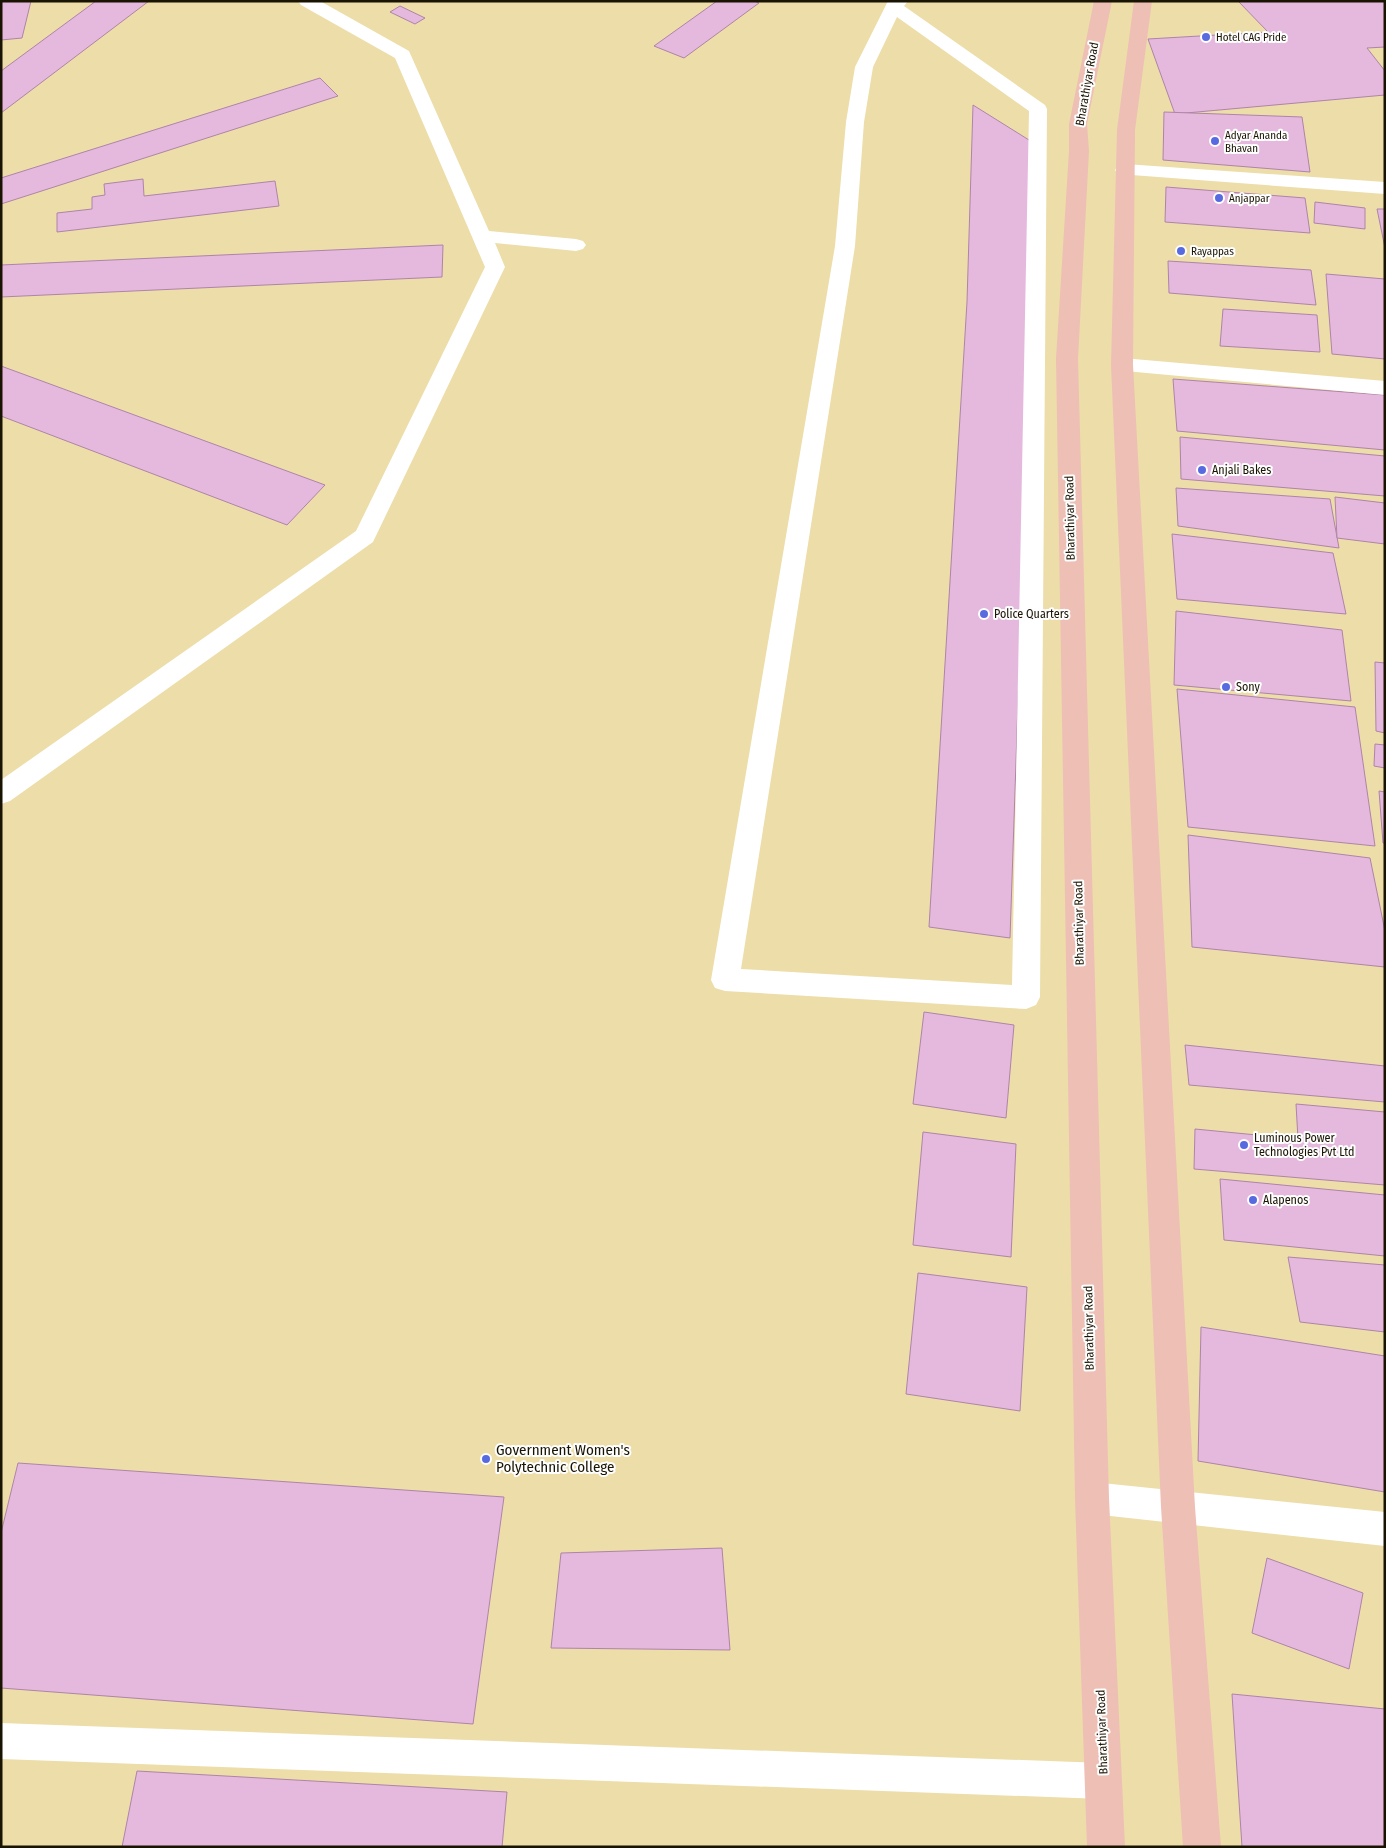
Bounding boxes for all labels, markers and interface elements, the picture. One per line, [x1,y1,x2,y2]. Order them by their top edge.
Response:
marker: Hotel CAG Pride [1200,31,1212,43]
place label: Hotel CAG Pride [1216,31,1286,44]
street label: Bharathiyar Road [1073,41,1101,127]
place label: Adyar Ananda Bhavan [1225,129,1287,155]
marker: Adyar Ananda Bhavan [1209,135,1221,147]
marker: Anjappar [1213,192,1225,204]
place label: Anjappar [1229,192,1270,205]
marker: Rayappas [1175,245,1187,257]
place label: Rayappas [1191,245,1234,258]
place label: Anjali Bakes [1212,463,1271,477]
marker: Anjali Bakes [1196,464,1208,476]
street label: Bharathiyar Road [1062,476,1078,560]
place label: Police Quarters [994,607,1069,621]
marker: Police Quarters [978,608,990,620]
place label: Sony [1236,680,1261,694]
marker: Sony [1220,681,1232,693]
street label: Bharathiyar Road [1071,881,1087,965]
place label: Luminous Power Technologies Pvt Ltd [1254,1131,1354,1159]
marker: Luminous Power Technologies Pvt Ltd [1238,1139,1250,1151]
place label: Alapenos [1263,1193,1308,1207]
marker: Alapenos [1247,1194,1259,1206]
street label: Bharathiyar Road [1081,1286,1097,1370]
place label: Government Women's Polytechnic College [496,1441,630,1476]
marker: Government Women's Polytechnic College [480,1453,492,1465]
street label: Bharathiyar Road [1094,1689,1110,1775]

